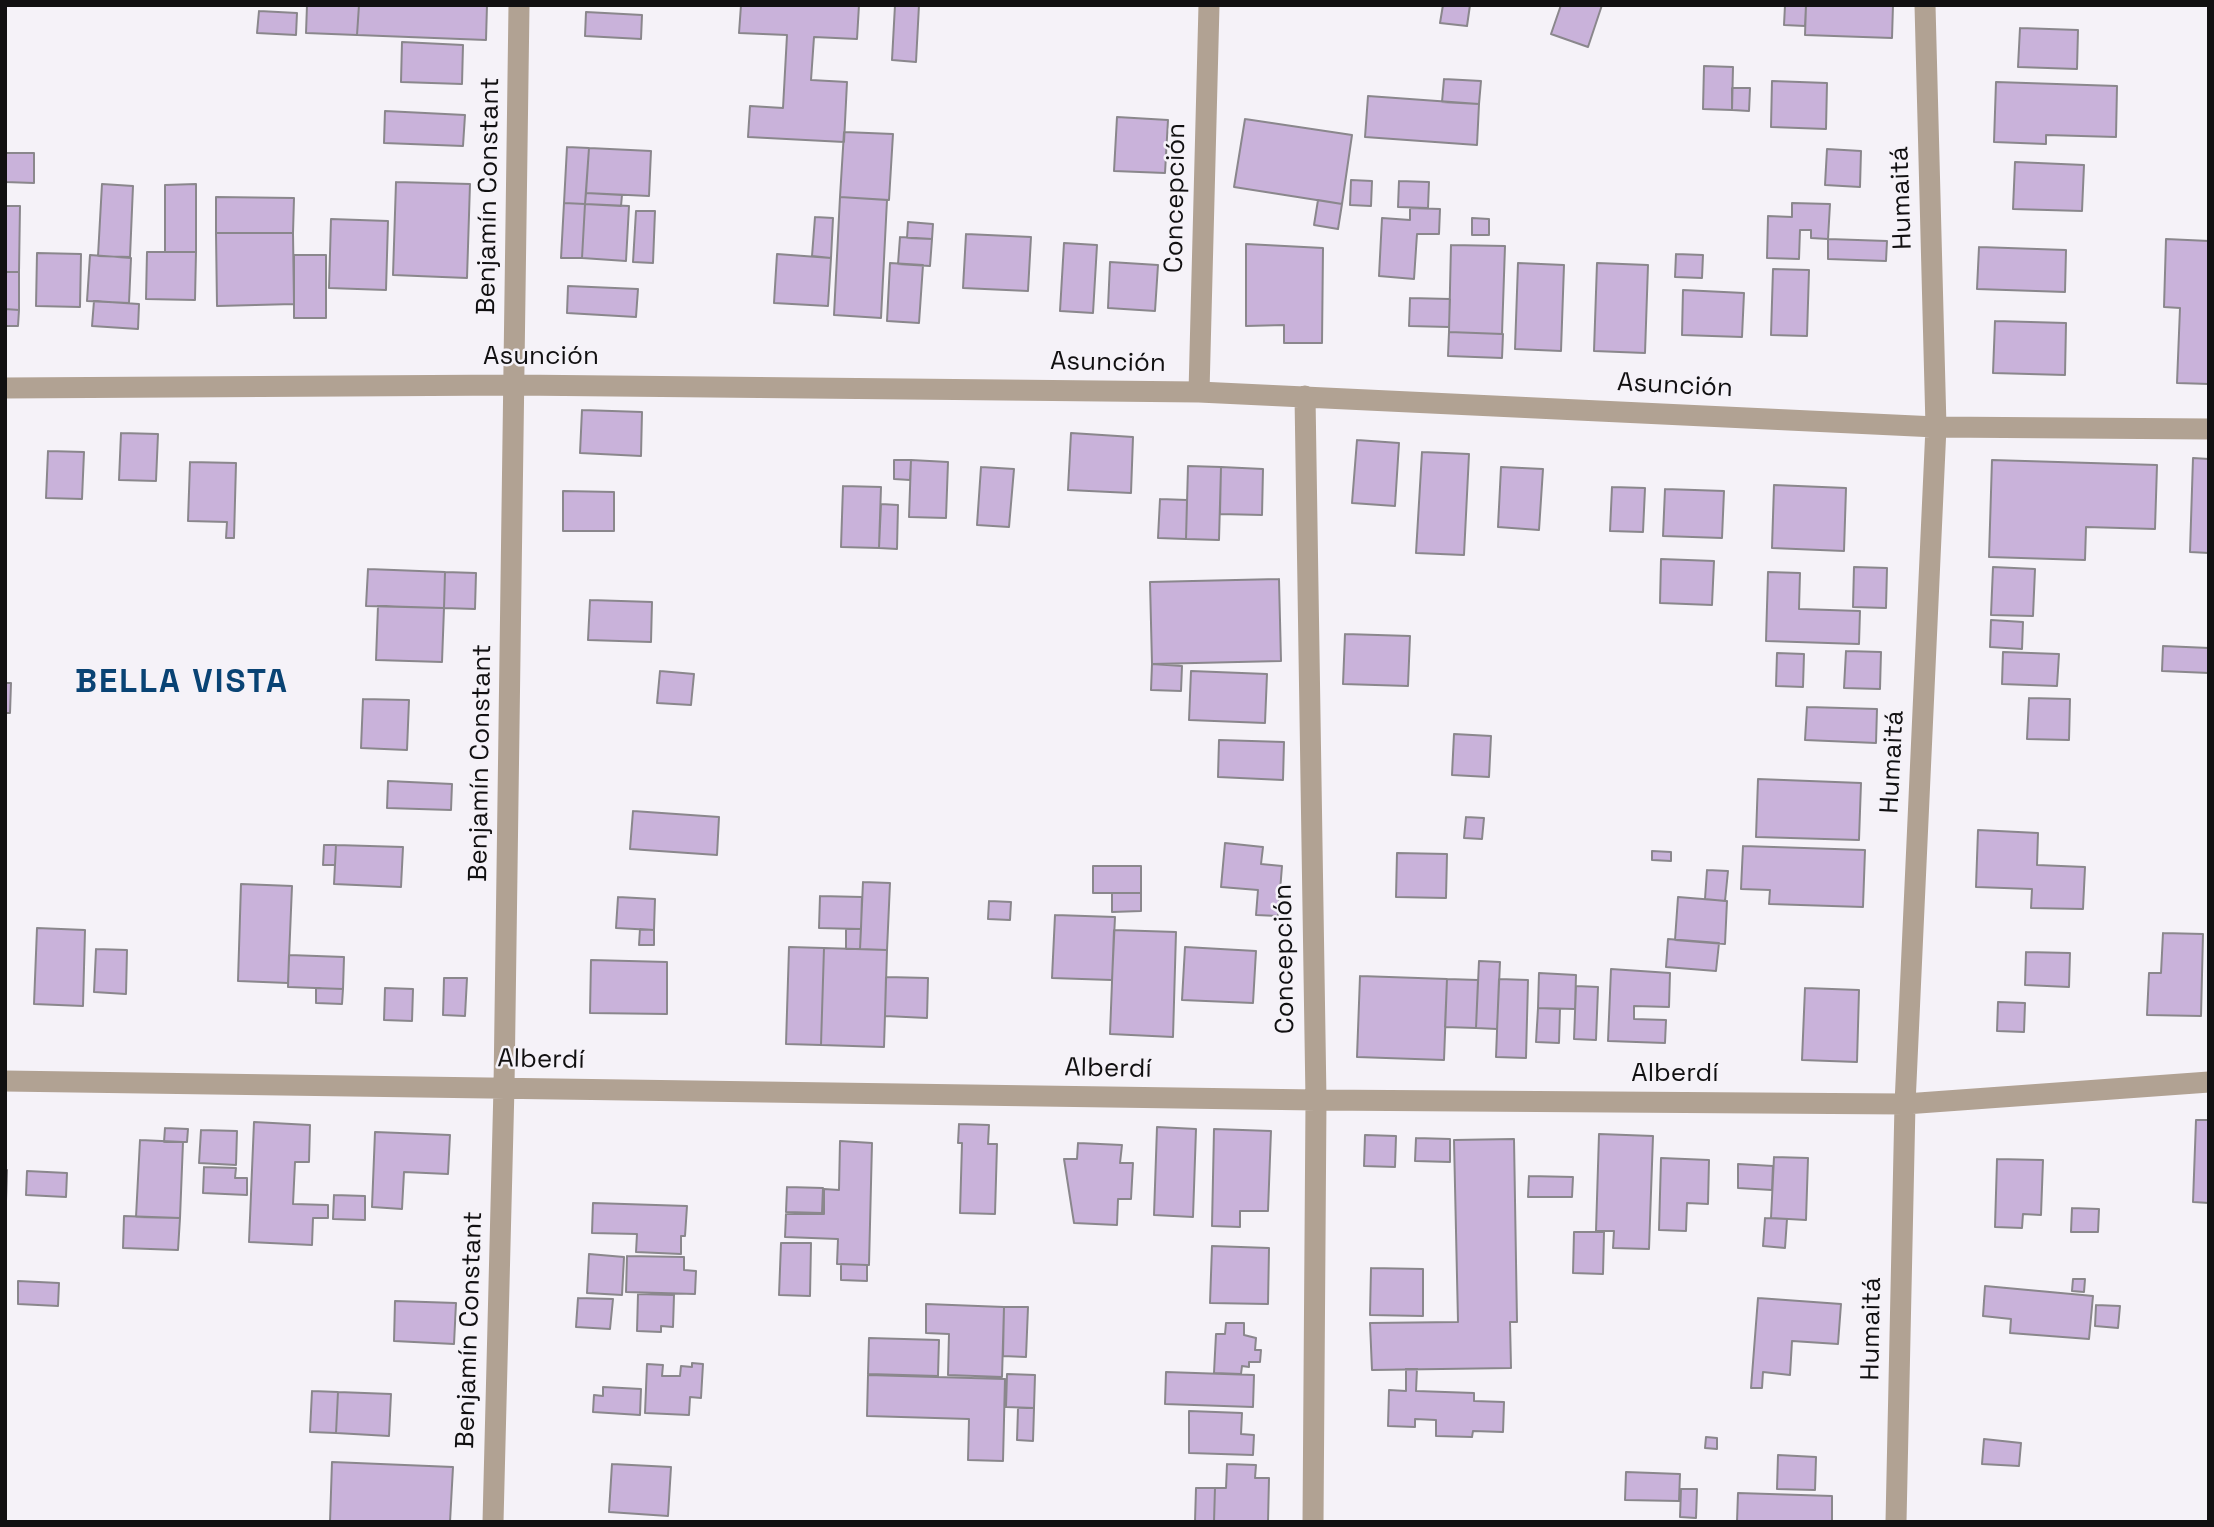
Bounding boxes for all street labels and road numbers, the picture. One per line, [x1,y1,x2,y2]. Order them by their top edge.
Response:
street label: Benjamín Constant [471,77,507,315]
street label: Concepción [1159,123,1193,273]
street label: Humaitá [1885,146,1919,250]
street label: Asunción [483,341,599,373]
street label: Asunción [1050,346,1166,380]
street label: Asunción [1616,367,1734,405]
street label: Benjamín Constant [463,644,499,882]
street label: Humaitá [1875,710,1911,814]
street label: Concepción [1268,884,1302,1034]
street label: Alberdí [497,1044,585,1076]
street label: Alberdí [1064,1053,1152,1085]
street label: Alberdí [1631,1058,1719,1090]
street label: Benjamín Constant [450,1211,490,1449]
street label: Humaitá [1855,1277,1889,1381]

